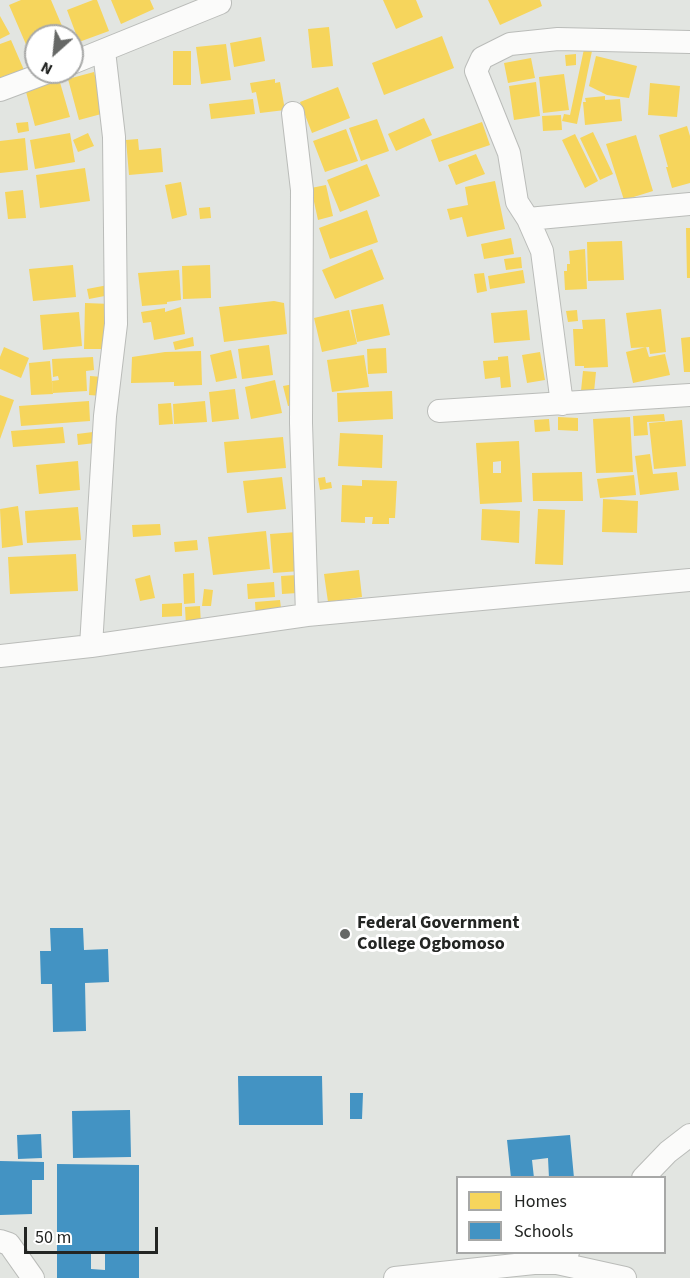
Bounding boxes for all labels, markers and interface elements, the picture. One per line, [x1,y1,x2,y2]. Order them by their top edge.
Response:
north arrow [24,24,84,84]
text: N [37,56,56,80]
place label: Federal Government College Ogbomoso [357,913,519,956]
marker: Federal Government College Ogbomoso [338,927,352,941]
legend [456,1176,666,1254]
text: Homes [514,1189,567,1214]
scale bar [27,1215,160,1253]
text: Schools [514,1219,573,1244]
text: 50 m [35,1225,71,1250]

